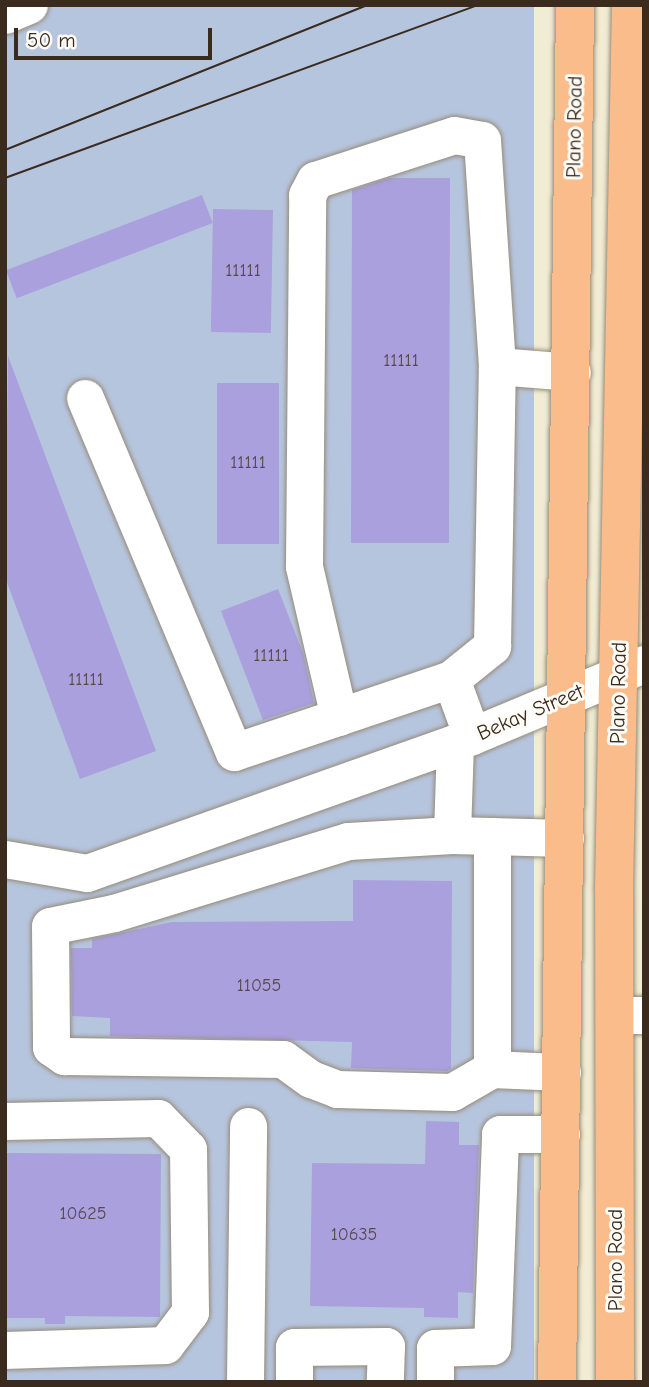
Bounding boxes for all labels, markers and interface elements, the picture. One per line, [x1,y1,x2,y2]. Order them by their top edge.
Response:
scale bar [18,14,215,58]
text: 50 m [27,28,76,52]
street label: Plano Road [561,76,587,178]
house number: 11111 [225,260,261,282]
house number: 11111 [383,350,419,372]
house number: 11111 [230,452,266,474]
street label: Plano Road [605,642,631,744]
house number: 11111 [253,645,289,667]
house number: 11111 [68,669,104,691]
street label: Bekay Street [473,678,587,746]
house number: 11055 [237,975,281,997]
house number: 10625 [59,1203,107,1225]
street label: Plano Road [602,1209,628,1311]
house number: 10635 [331,1224,377,1246]

